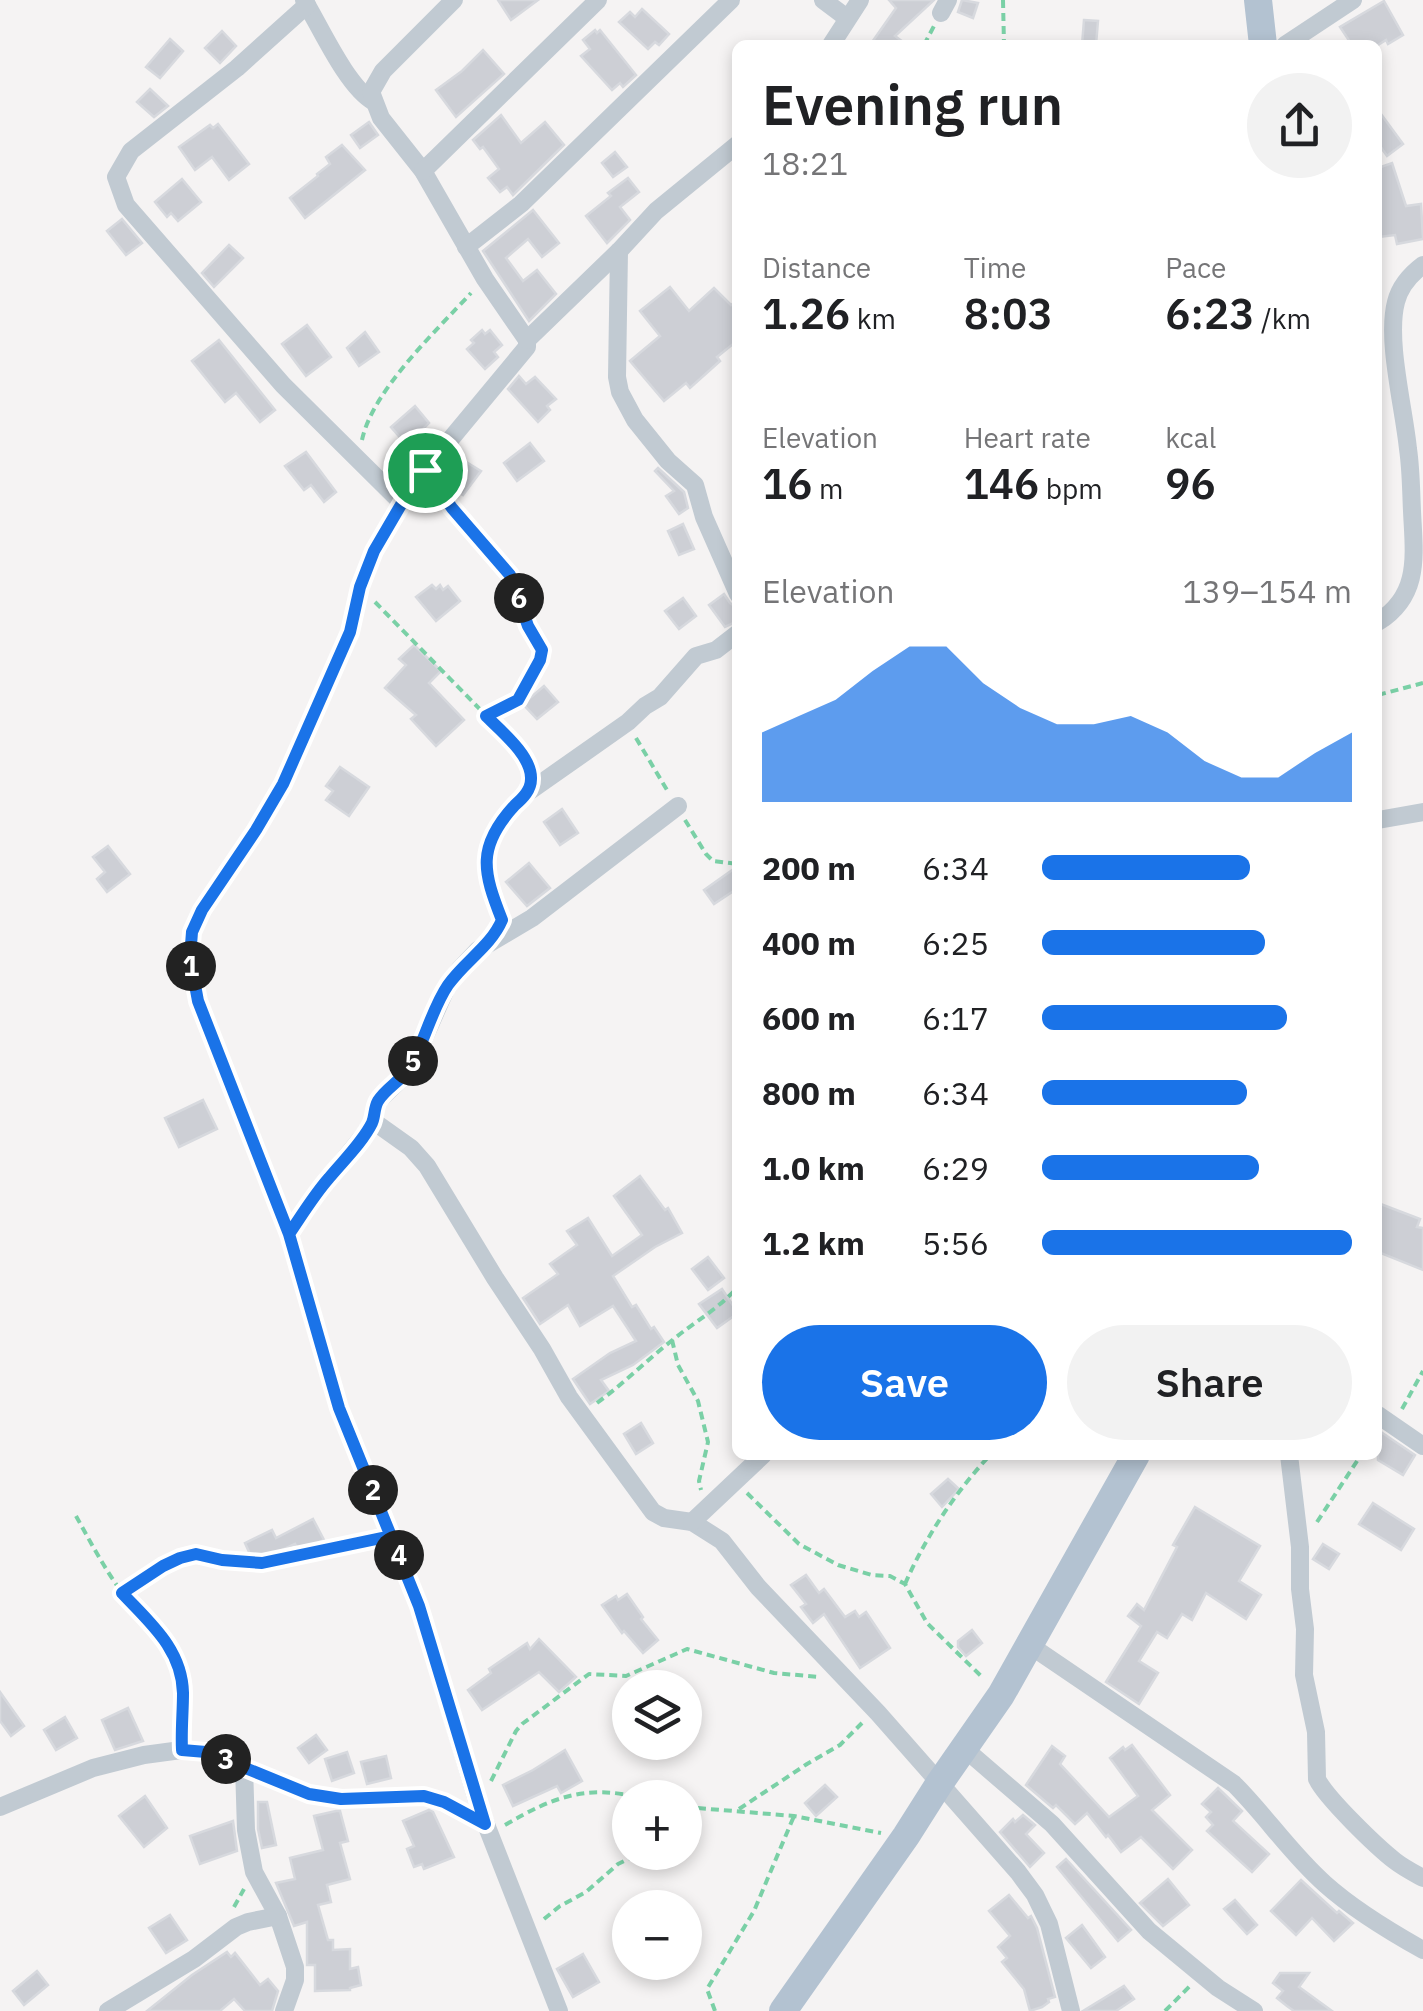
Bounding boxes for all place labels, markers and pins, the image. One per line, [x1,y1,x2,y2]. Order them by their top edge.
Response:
pin [383,428,468,513]
pin: 6 [494,573,544,623]
pin: 1 [166,941,216,991]
pin: 5 [388,1036,438,1086]
pin: 2 [348,1465,398,1515]
pin: 4 [374,1530,424,1580]
pin: 3 [201,1734,251,1784]

